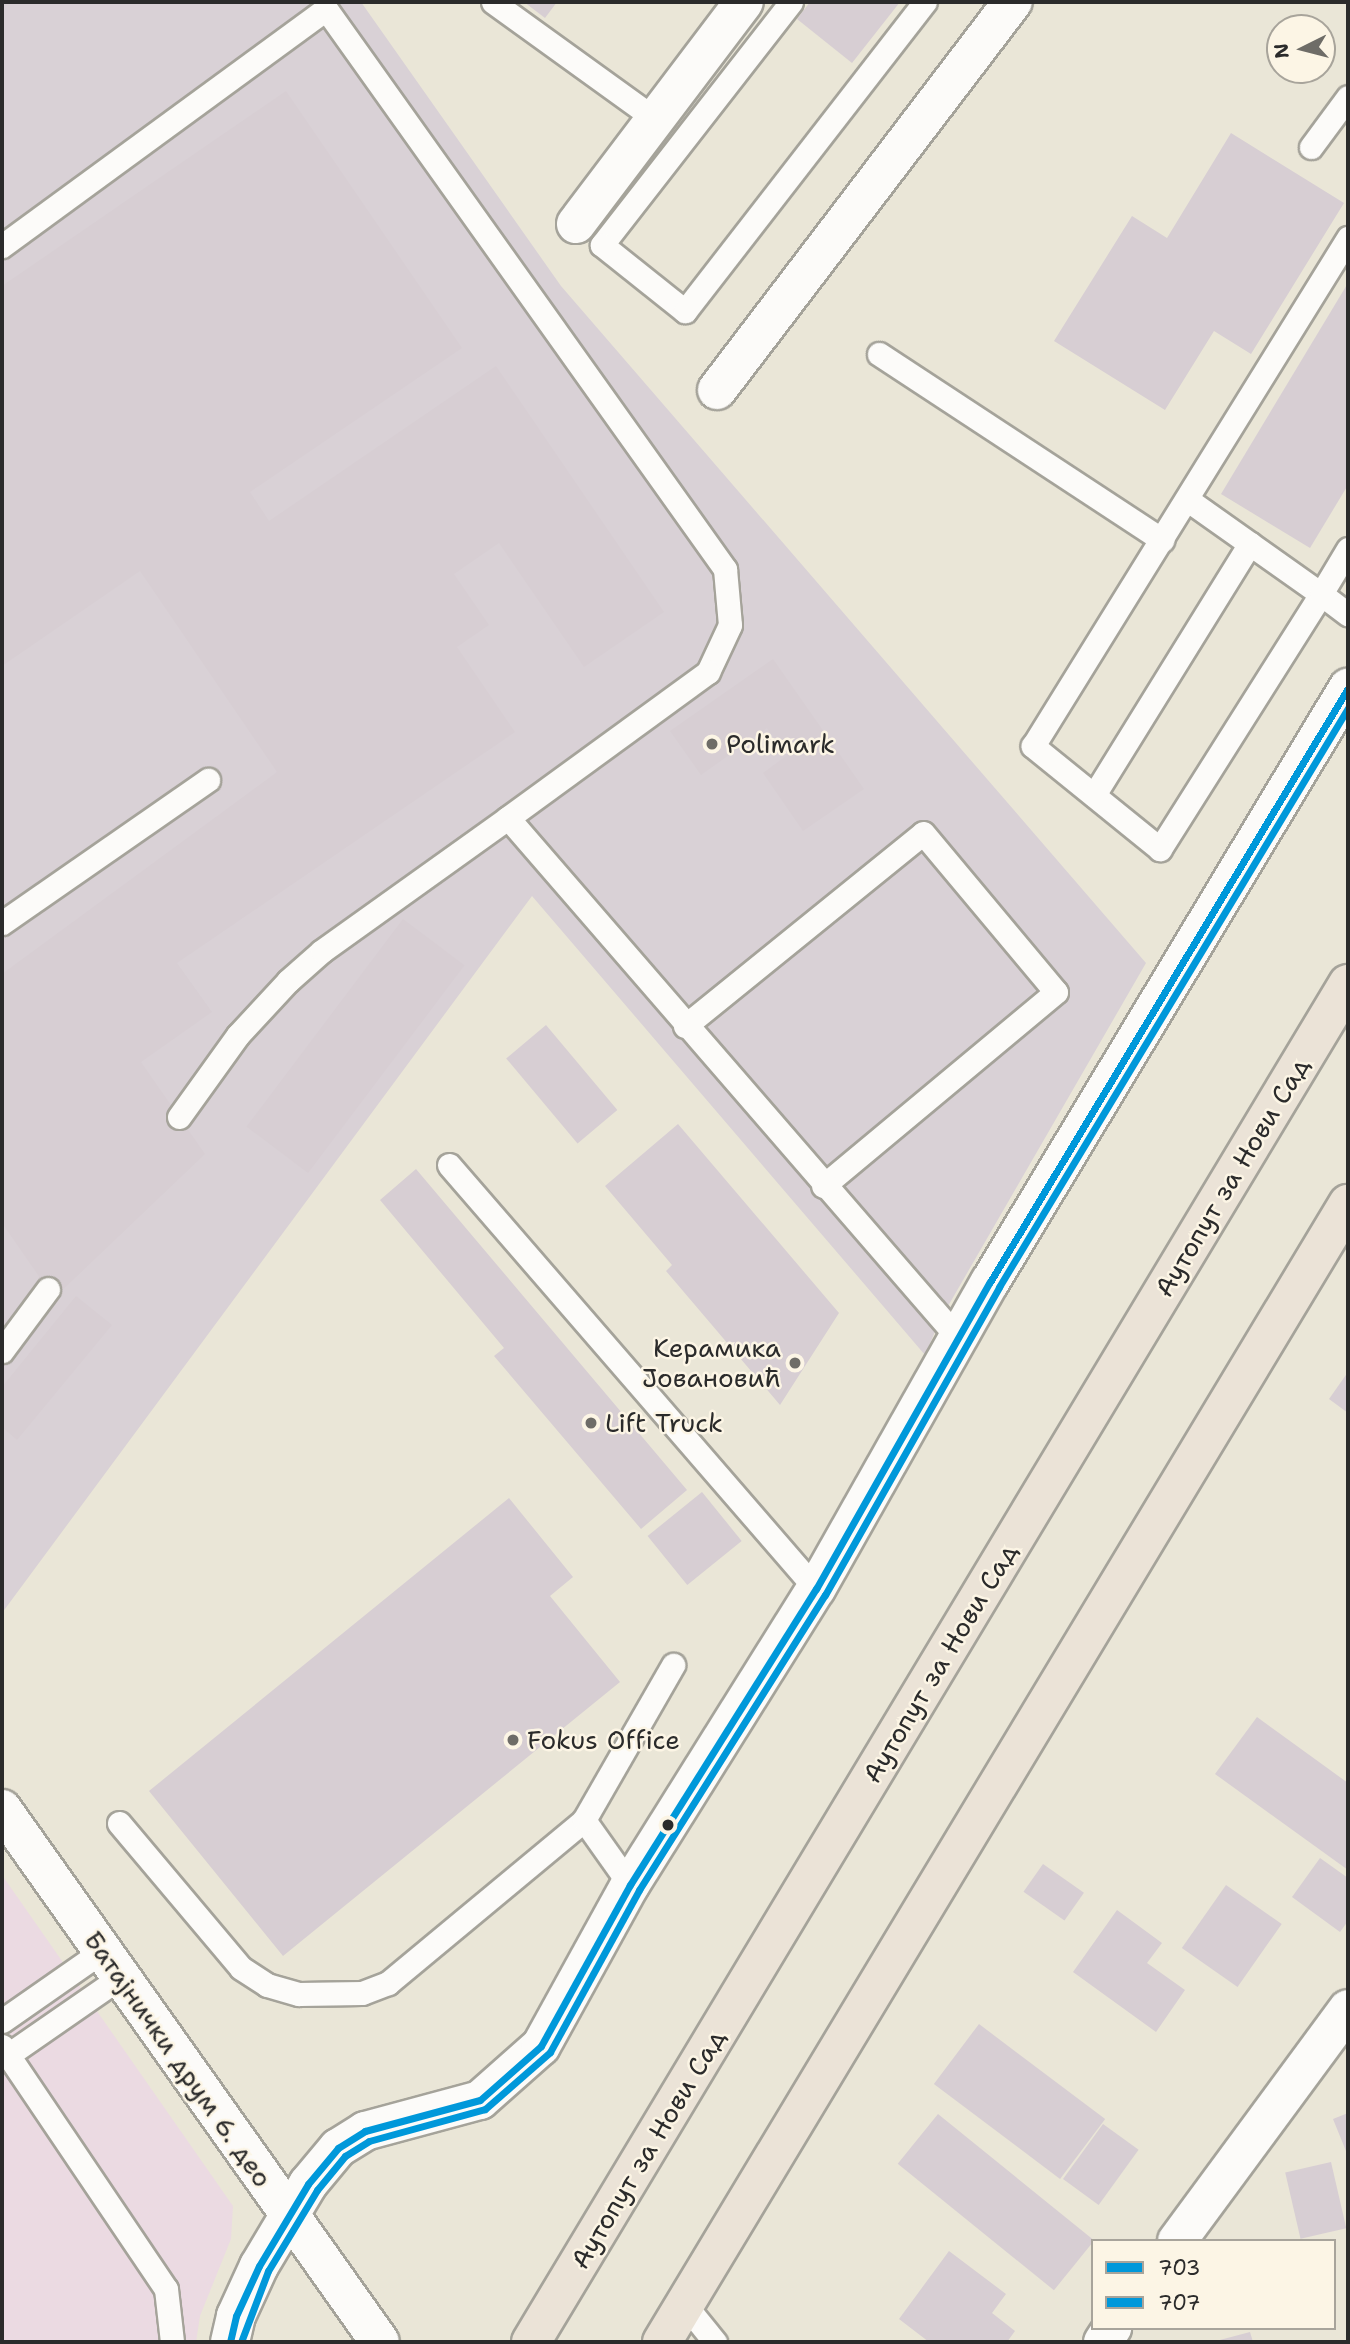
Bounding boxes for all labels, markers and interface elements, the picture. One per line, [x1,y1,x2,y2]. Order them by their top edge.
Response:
north arrow [1266,14,1336,84]
text: N [1268,42,1295,60]
place label: Polimark [726,728,835,760]
marker: Polimark [704,736,720,752]
street label: Аутопут за Нови Сад [1148,1052,1316,1302]
place label: Керамика Јовановић [642,1332,781,1394]
marker: Керамика Јовановић [787,1355,803,1371]
place label: Lift Truck [605,1407,723,1439]
marker: Lift Truck [583,1415,599,1431]
street label: Аутопут за Нови Сад [856,1538,1024,1788]
place label: Fokus Office [527,1724,680,1756]
marker: Fokus Office [505,1732,521,1748]
unlabelled marker [661,1818,675,1832]
street label: Батајнички друм 6. део [78,1925,278,2193]
street label: Аутопут за Нови Сад [564,2024,732,2274]
legend [1091,2239,1336,2330]
text: 703 [1158,2254,1201,2282]
text: 707 [1158,2289,1200,2317]

